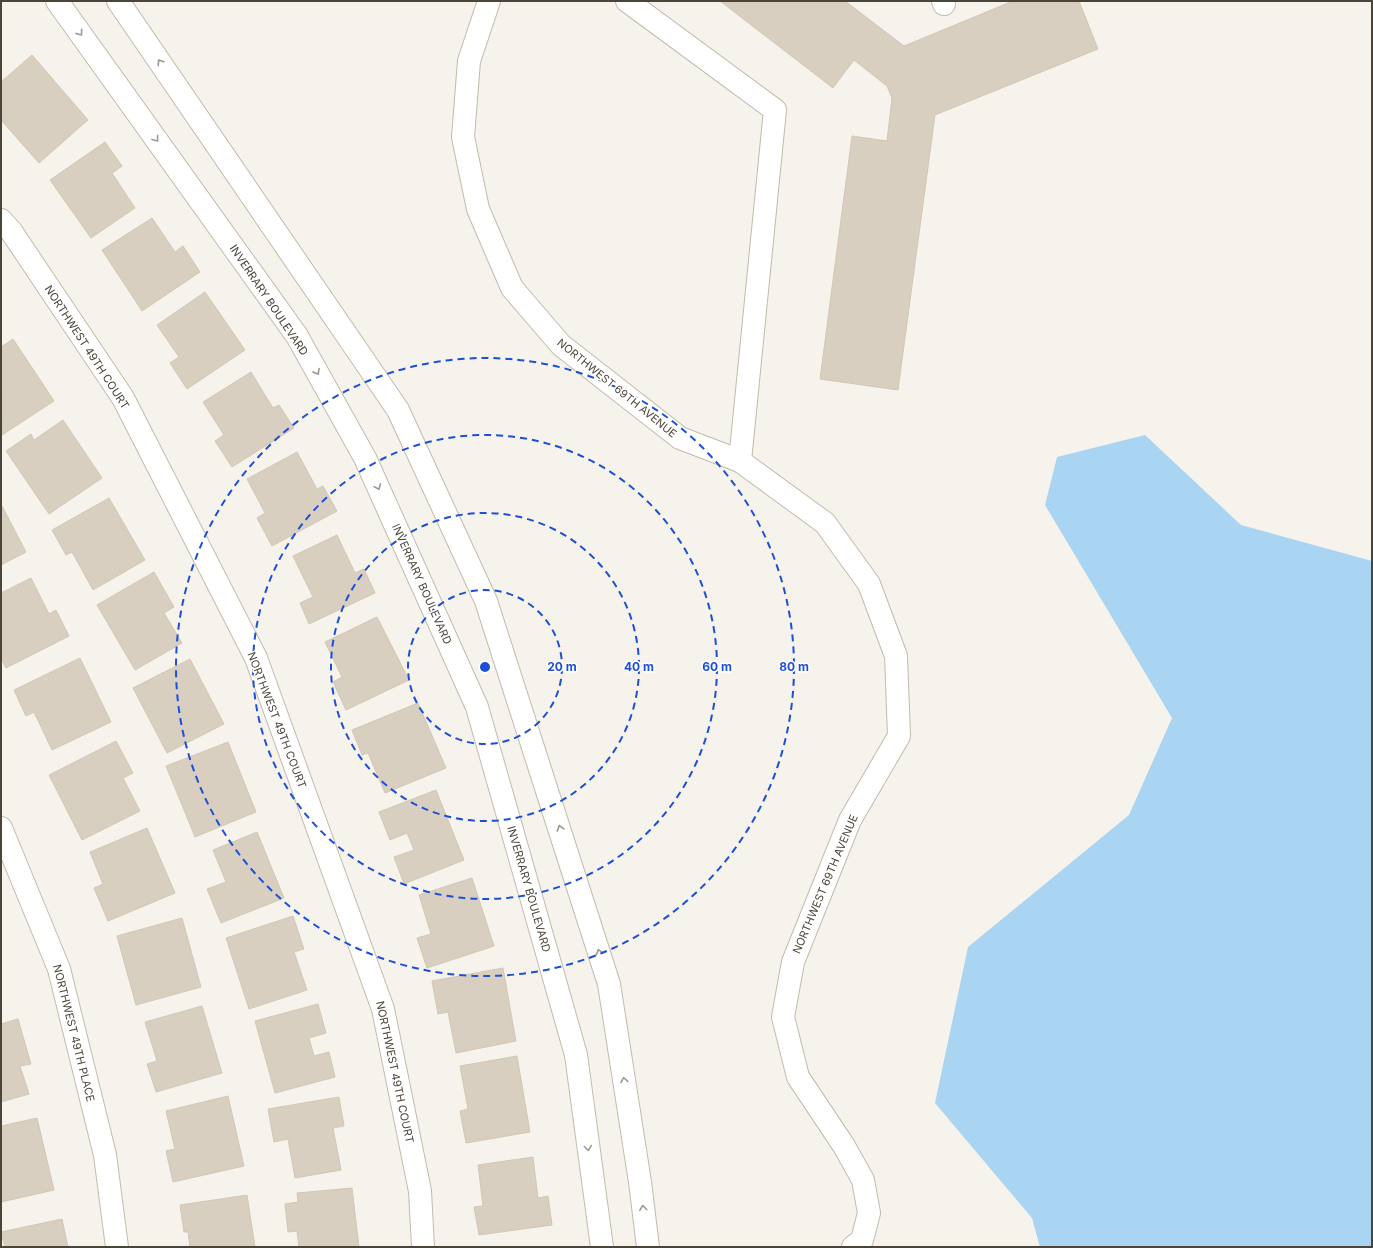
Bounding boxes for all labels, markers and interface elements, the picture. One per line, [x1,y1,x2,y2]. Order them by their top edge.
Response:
one-way arrow [75,28,82,35]
one-way arrow [157,59,165,66]
one-way arrow [151,134,158,141]
street label: INVERRARY BOULEVARD [227,242,311,358]
street label: NORTHWEST 49TH COURT [42,282,132,412]
street label: NORTHWEST 69TH AVENUE [554,335,680,441]
one-way arrow [312,368,319,375]
one-way arrow [373,482,381,490]
street label: INVERRARY BOULEVARD [389,521,455,647]
street label: NORTHWEST 49TH COURT [245,650,309,790]
text: 20 m [547,659,577,674]
text: 40 m [624,659,654,674]
text: 60 m [702,659,732,674]
text: 80 m [779,659,809,674]
centre of rings [478,660,492,674]
street label: NORTHWEST 69TH AVENUE [789,812,861,956]
street label: INVERRARY BOULEVARD [504,824,554,954]
one-way arrow [556,825,565,832]
one-way arrow [595,949,604,956]
street label: NORTHWEST 49TH PLACE [50,963,98,1103]
street label: NORTHWEST 49TH COURT [373,1000,417,1144]
one-way arrow [620,1077,629,1083]
one-way arrow [583,1145,592,1151]
one-way arrow [639,1205,648,1211]

